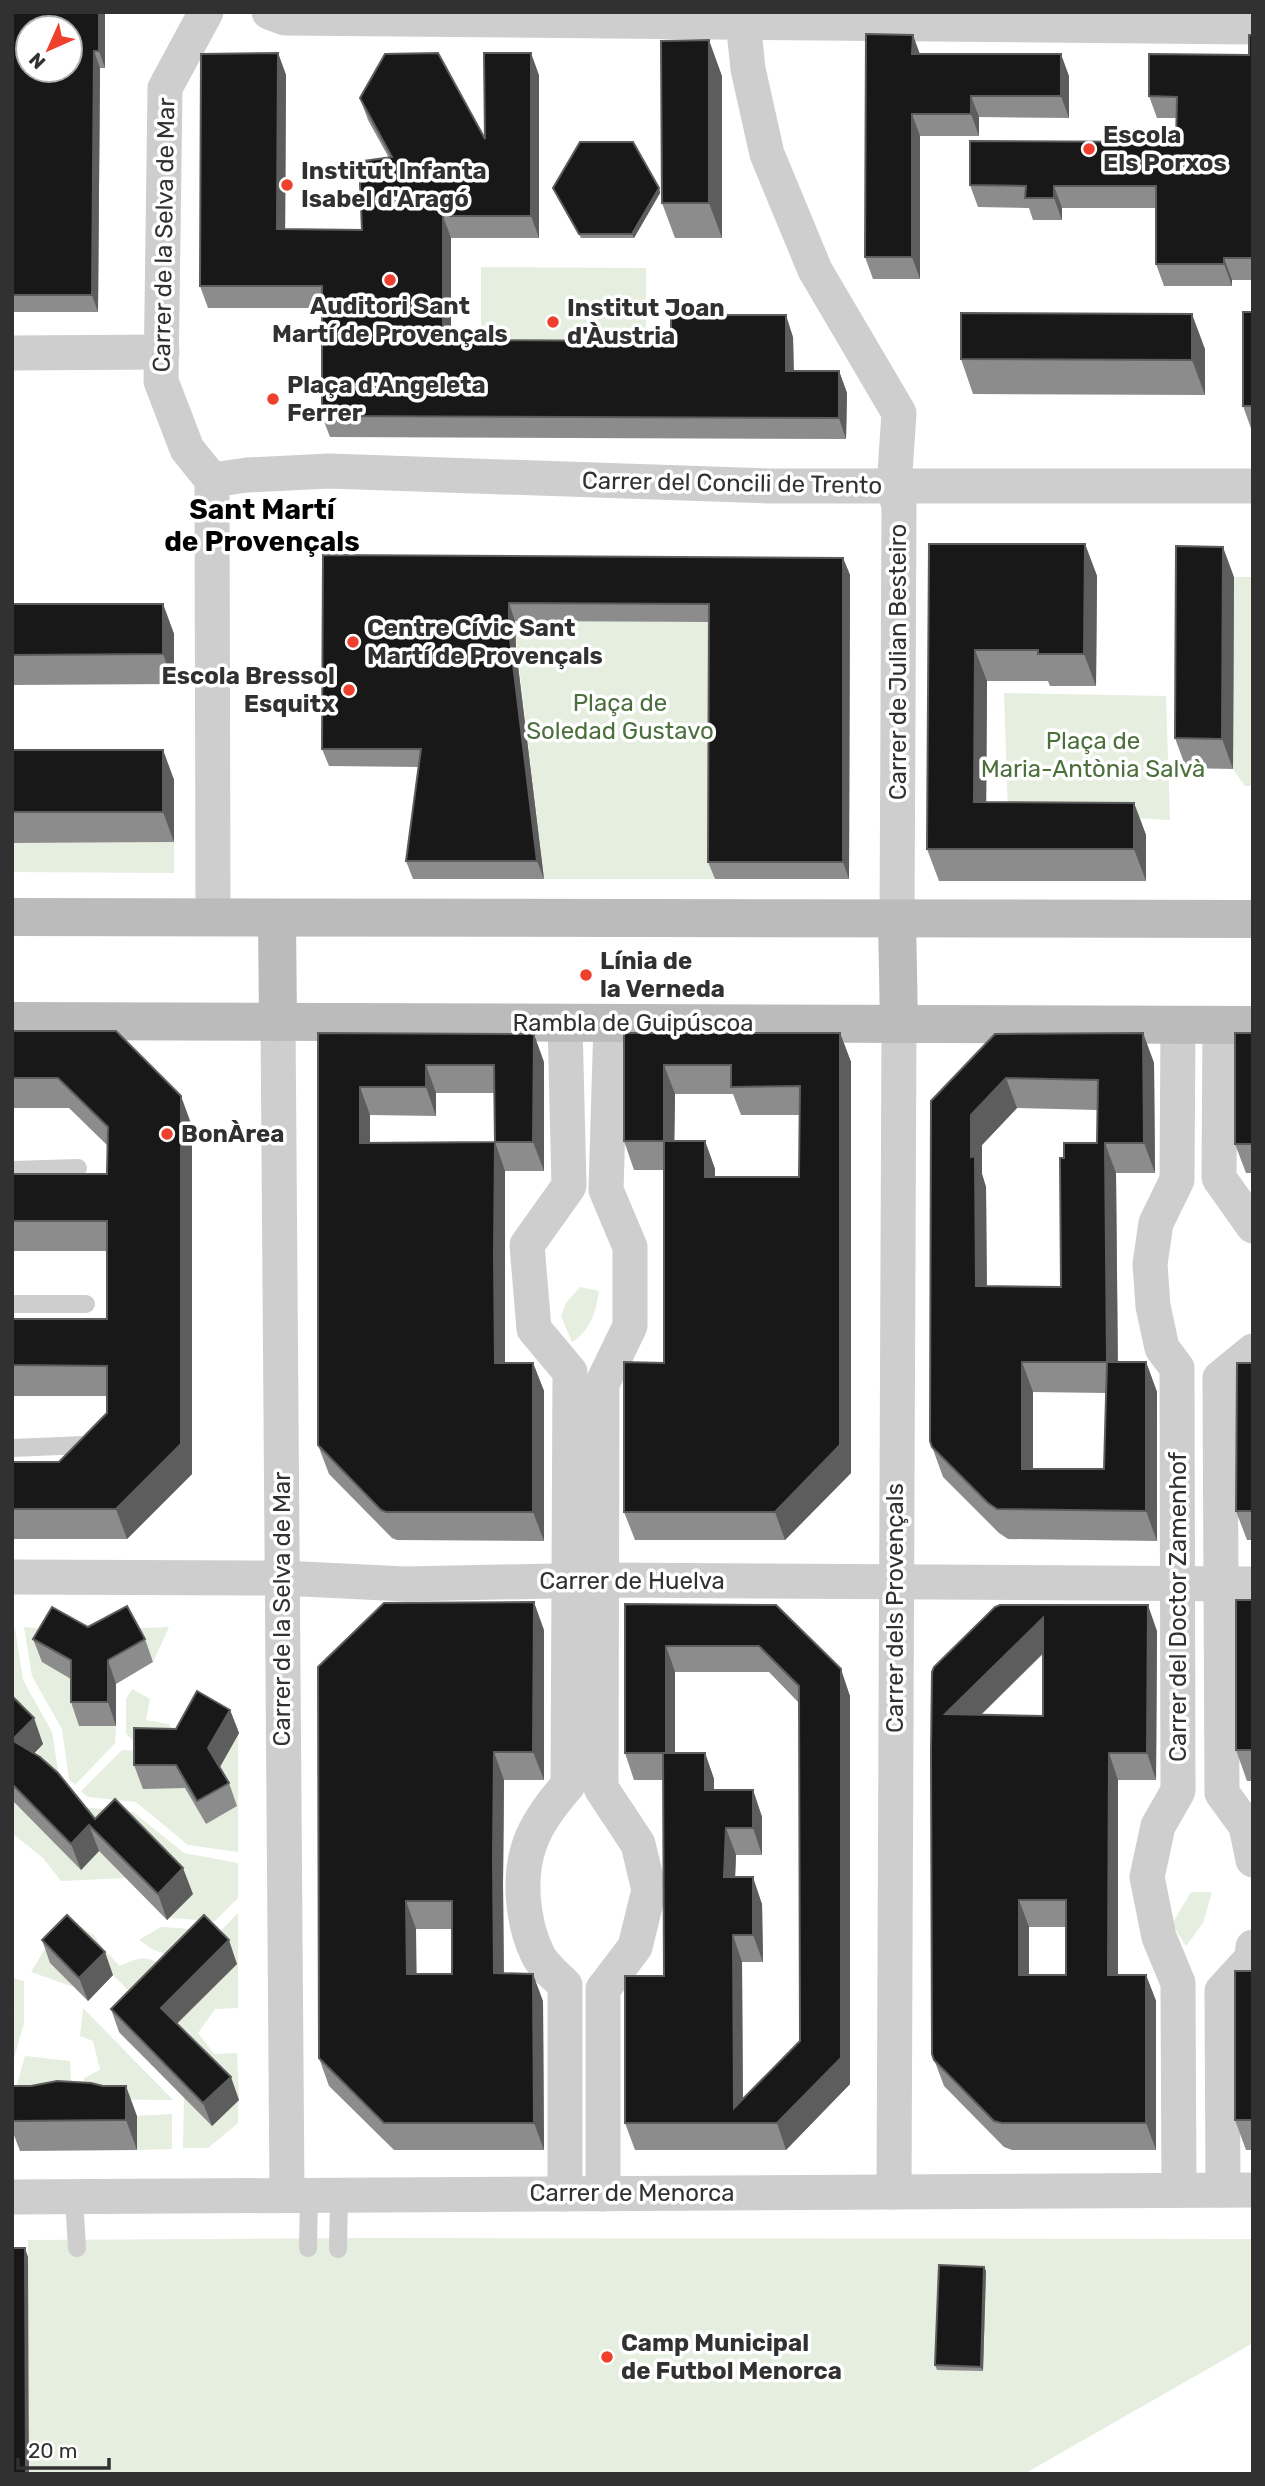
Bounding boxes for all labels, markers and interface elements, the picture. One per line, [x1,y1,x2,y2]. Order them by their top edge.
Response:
north arrow [14,14,84,84]
text: N [24,48,50,74]
street label: Carrer de la Selva de Mar [148,97,180,373]
place label: Escola Els Porxos [1103,121,1227,177]
marker: Escola Els Porxos [1081,141,1097,157]
place label: Institut Infanta Isabel d'Aragó [301,157,487,213]
marker: Institut Infanta Isabel d'Aragó [279,177,295,193]
marker: Auditori Sant Martí de Provençals [382,272,398,288]
place label: Auditori Sant Martí de Provençals [272,292,508,348]
place label: Institut Joan d'Àustria [567,294,725,350]
marker: Institut Joan d'Àustria [545,314,561,330]
place label: Plaça d'Angeleta Ferrer [287,371,486,427]
marker: Plaça d'Angeleta Ferrer [265,391,281,407]
street label: Carrer del Concili de Trento [582,466,882,500]
district label: Sant Martí de Provençals [164,493,360,558]
street label: Carrer de Julian Besteiro [884,524,912,800]
place label: Centre Cívic Sant Martí de Provençals [367,614,603,670]
marker: Centre Cívic Sant Martí de Provençals [345,634,361,650]
place label: Escola Bressol Esquitx [161,662,335,718]
marker: Escola Bressol Esquitx [341,682,357,698]
park label: Plaça de Soledad Gustavo [526,689,714,745]
park label: Plaça de Maria-Antònia Salvà [981,727,1205,783]
place label: Línia de la Verneda [600,947,725,1003]
marker: Línia de la Verneda [578,967,594,983]
street label: Rambla de Guipúscoa [512,1009,754,1037]
place label: BonÀrea [181,1120,284,1148]
marker: BonÀrea [159,1126,175,1142]
street label: Carrer del Doctor Zamenhof [1164,1451,1192,1762]
street label: Carrer de la Selva de Mar [268,1472,296,1746]
street label: Carrer dels Provençals [881,1483,909,1733]
street label: Carrer de Huelva [539,1567,725,1595]
street label: Carrer de Menorca [530,2179,734,2207]
place label: Camp Municipal de Futbol Menorca [621,2329,842,2385]
marker: Camp Municipal de Futbol Menorca [599,2349,615,2365]
scale bar [18,2426,108,2470]
text: 20 m [28,2438,77,2463]

